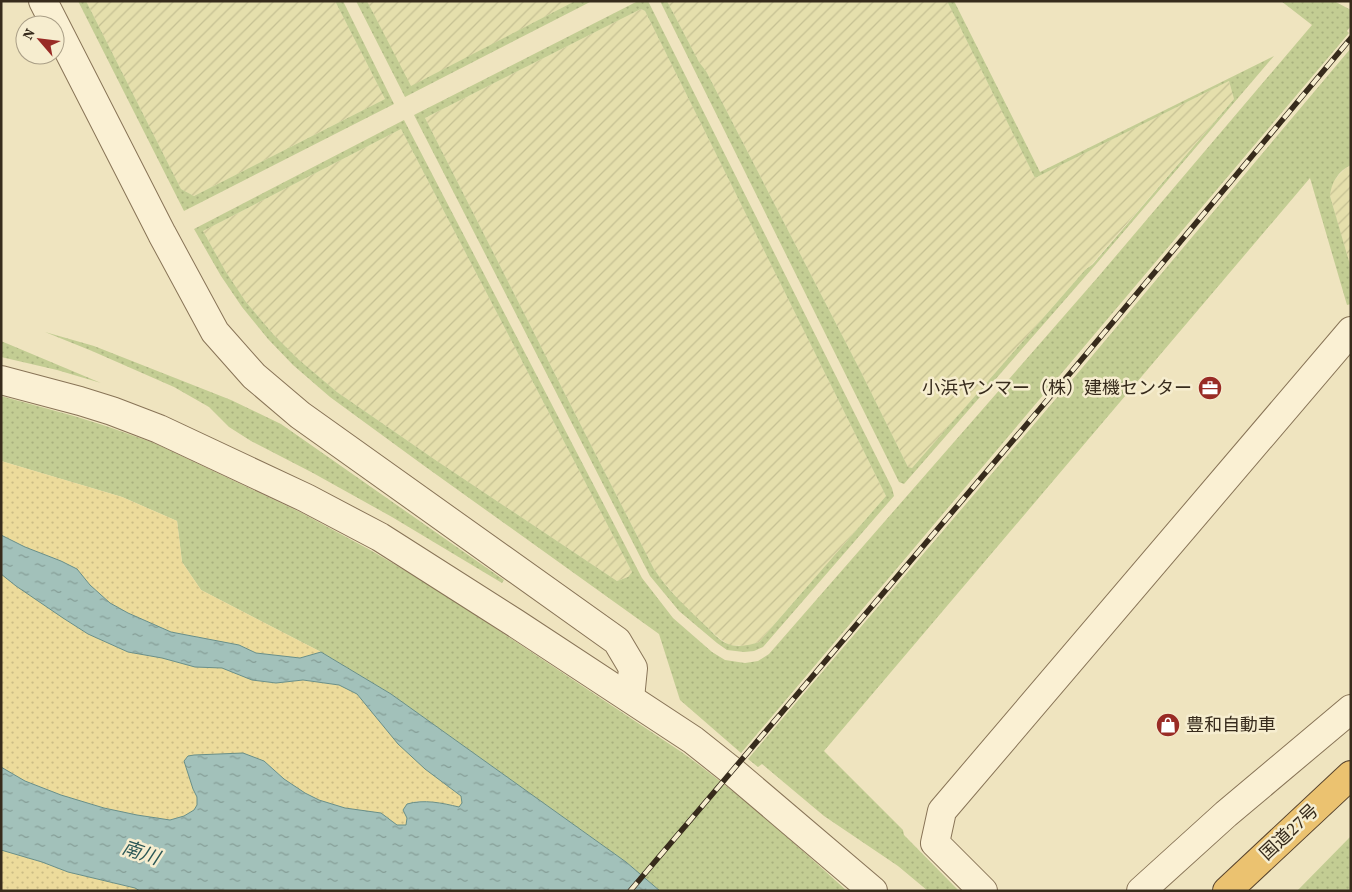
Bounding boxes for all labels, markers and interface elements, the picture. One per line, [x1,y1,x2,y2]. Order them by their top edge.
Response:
north arrow [15,15,65,65]
text: N [17,25,40,43]
place label: 小浜ヤンマー（株）建機センター [922,375,1192,400]
office icon: 小浜ヤンマー（株）建機センター [1197,375,1223,401]
shop icon: 豊和自動車 [1155,712,1181,738]
place label: 豊和自動車 [1186,712,1276,737]
street label: 国道27号 [1254,798,1324,865]
water label: 南川 [119,834,165,871]

